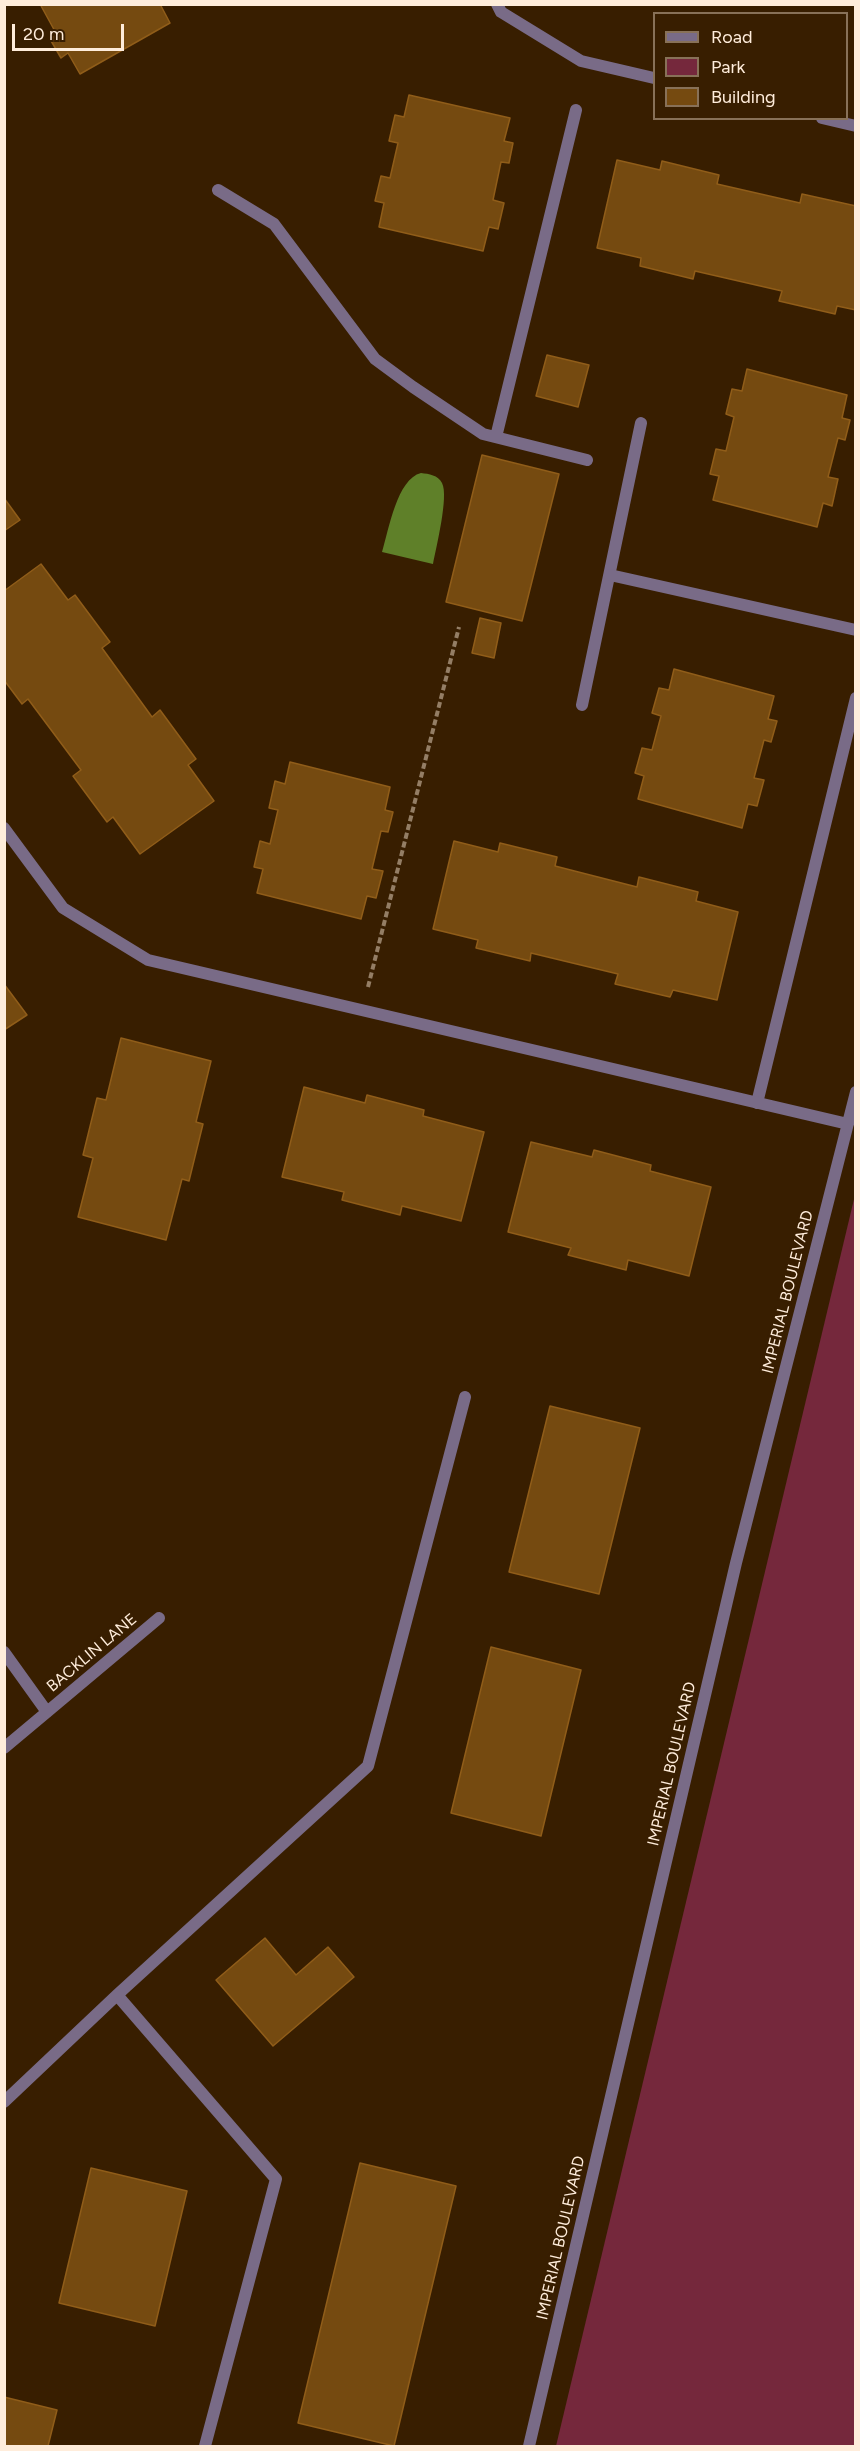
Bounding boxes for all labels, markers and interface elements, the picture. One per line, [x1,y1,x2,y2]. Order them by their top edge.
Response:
scale bar [15,12,128,50]
legend [653,12,848,120]
text: 20 m [23,23,64,45]
text: Road [711,26,752,48]
text: Park [711,56,745,78]
text: Building [711,86,776,108]
street label: IMPERIAL BOULEVARD [758,1208,818,1376]
street label: BACKLIN LANE [43,1610,141,1696]
street label: IMPERIAL BOULEVARD [644,1680,700,1848]
street label: IMPERIAL BOULEVARD [533,2154,589,2322]

